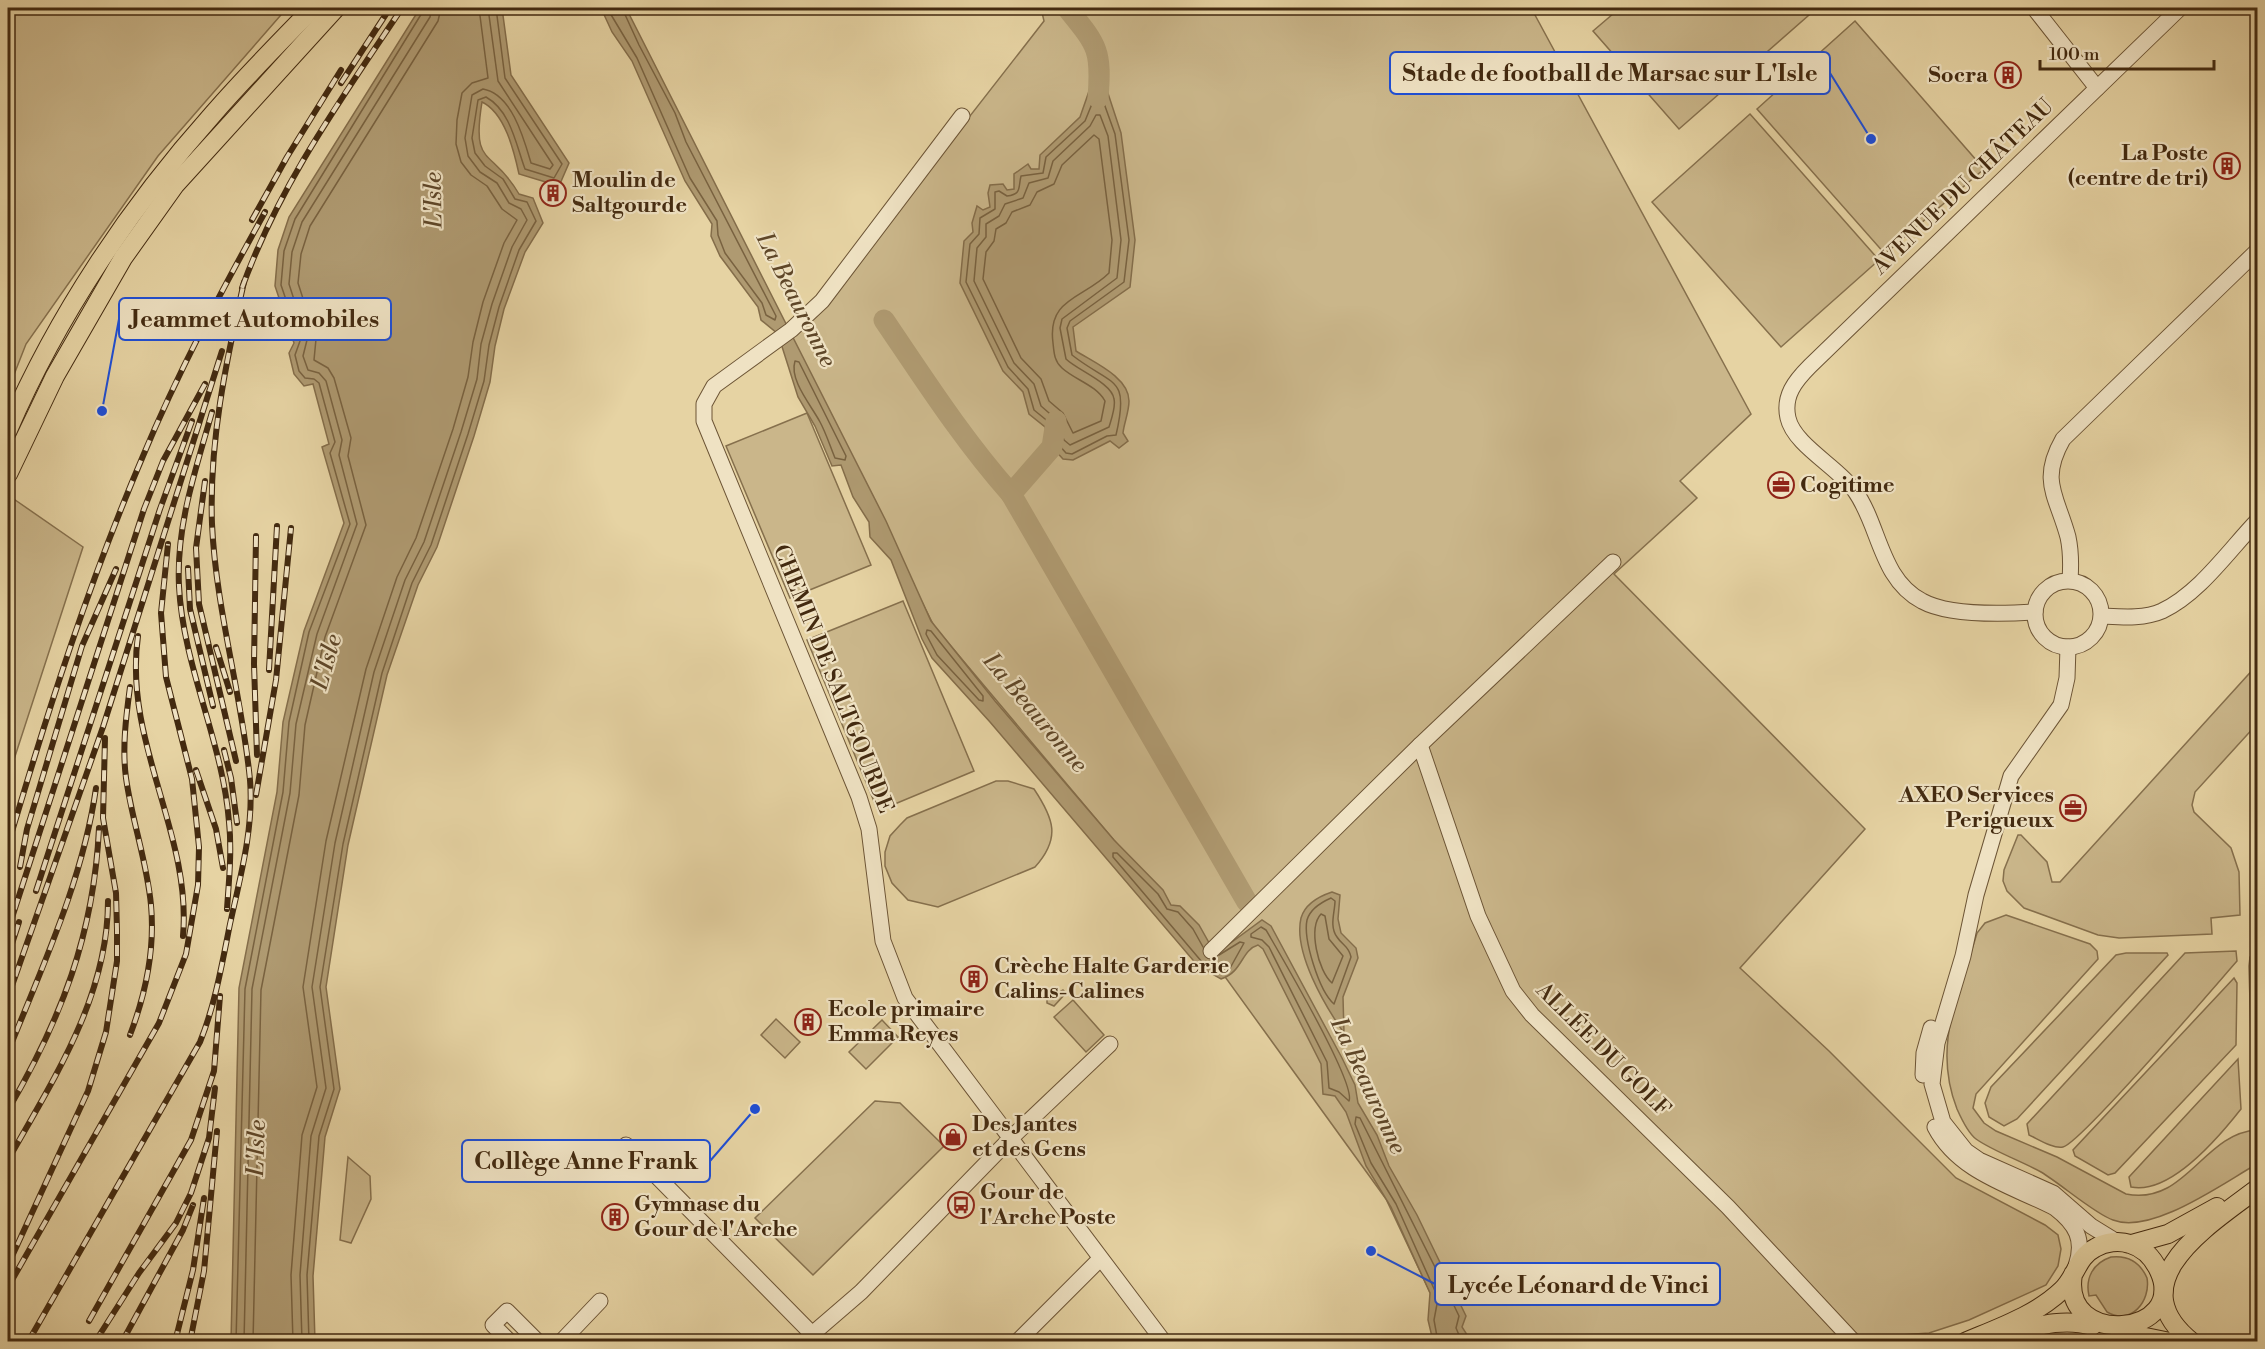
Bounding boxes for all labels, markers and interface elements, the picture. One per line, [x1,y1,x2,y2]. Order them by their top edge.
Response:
scale bar [2040,33,2214,71]
text: 100 m [2049,43,2100,66]
callout: Stade de football de Marsac sur L'Isle [1390,52,1830,94]
text: Stade de football de Marsac sur L'Isle [1402,59,1818,89]
building icon: Socra [1993,60,2023,90]
place label: Socra [1928,62,1989,89]
street label: AVENUE DU CHÂTEAU [1865,92,2060,281]
place label: La Poste (centre de tri) [2068,140,2208,192]
building icon: La Poste (centre de tri) [2212,151,2242,181]
place label: Moulin de Saltgourde [572,167,687,219]
water label: L'Isle [419,172,450,229]
building icon: Moulin de Saltgourde [538,178,568,208]
water label: La Beauronne [749,227,843,372]
callout: Jeammet Automobiles [119,298,391,340]
text: Jeammet Automobiles [128,305,379,335]
office icon: Cogitime [1766,470,1796,500]
place label: Cogitime [1800,472,1895,499]
street label: CHEMIN DE SALTGOURDE [767,541,899,817]
water label: L'Isle [305,631,349,694]
water label: La Beauronne [976,646,1094,779]
place label: AXEO Services Perigueux [1898,782,2054,834]
office icon: AXEO Services Perigueux [2058,793,2088,823]
place label: Crèche Halte Garderie Calins-Calines [994,953,1230,1005]
building icon: Crèche Halte Garderie Calins-Calines [959,964,989,994]
street label: ALLÉE DU GOLF [1530,976,1676,1123]
place label: Ecole primaire Emma Reyes [828,996,985,1048]
building icon: Ecole primaire Emma Reyes [793,1007,823,1037]
water label: La Beauronne [1323,1012,1413,1159]
place label: Des Jantes et des Gens [972,1111,1086,1163]
water label: L'Isle [241,1119,273,1178]
shop icon: Des Jantes et des Gens [938,1122,968,1152]
callout: Collège Anne Frank [462,1140,710,1182]
text: Collège Anne Frank [474,1147,699,1177]
place label: Gour de l'Arche Poste [980,1179,1116,1231]
bus stop icon: Gour de l'Arche Poste [946,1190,976,1220]
place label: Gymnase du Gour de l'Arche [634,1191,798,1243]
building icon: Gymnase du Gour de l'Arche [600,1202,630,1232]
callout: Lycée Léonard de Vinci [1435,1263,1720,1305]
text: Lycée Léonard de Vinci [1447,1271,1709,1301]

